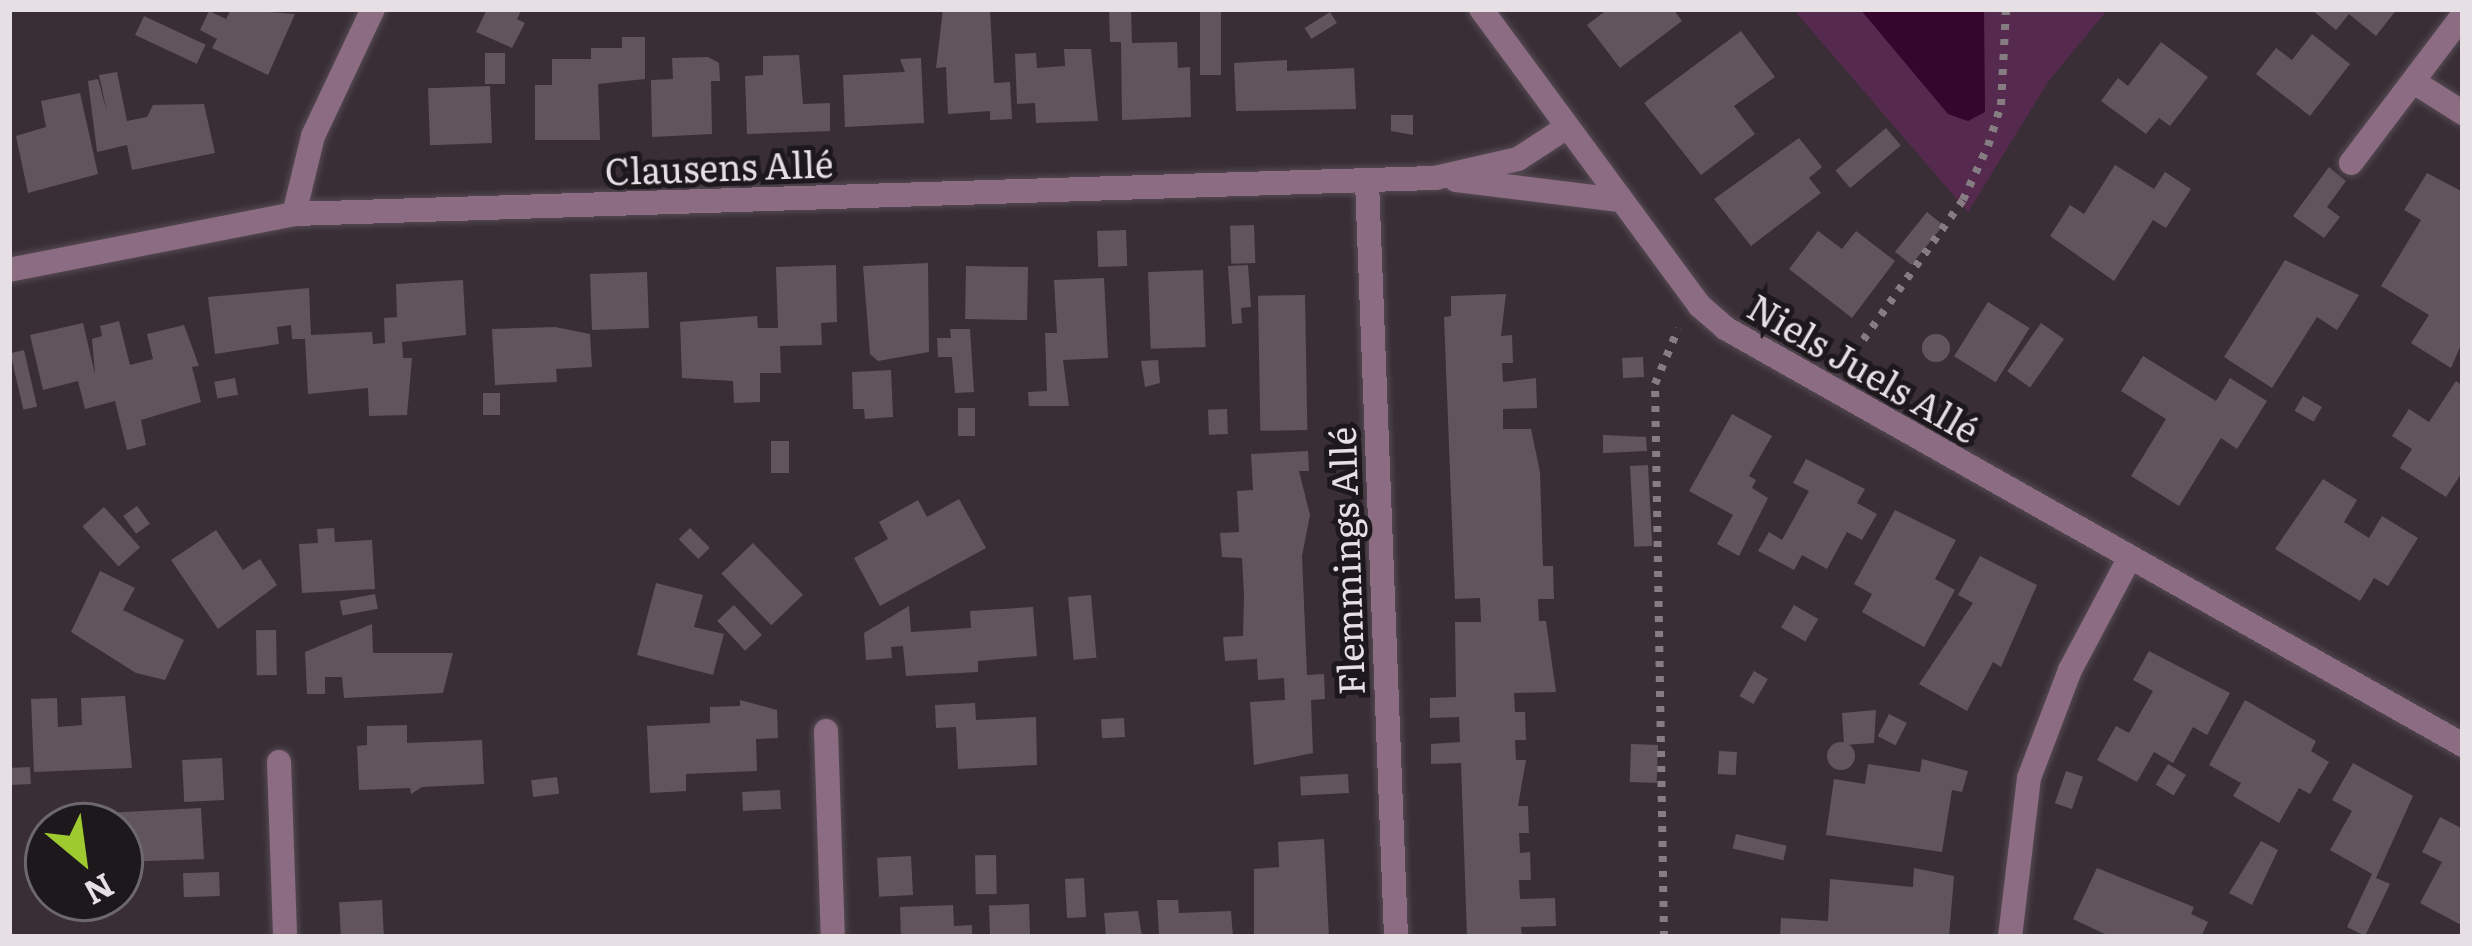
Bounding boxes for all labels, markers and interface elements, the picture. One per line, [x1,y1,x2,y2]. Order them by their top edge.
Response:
street label: Clausens Allé [604,140,834,192]
street label: Niels Juels Allé [1741,284,1987,450]
street label: Flemmings Allé [1319,426,1371,696]
north arrow [24,802,144,922]
text: N [76,863,124,919]

